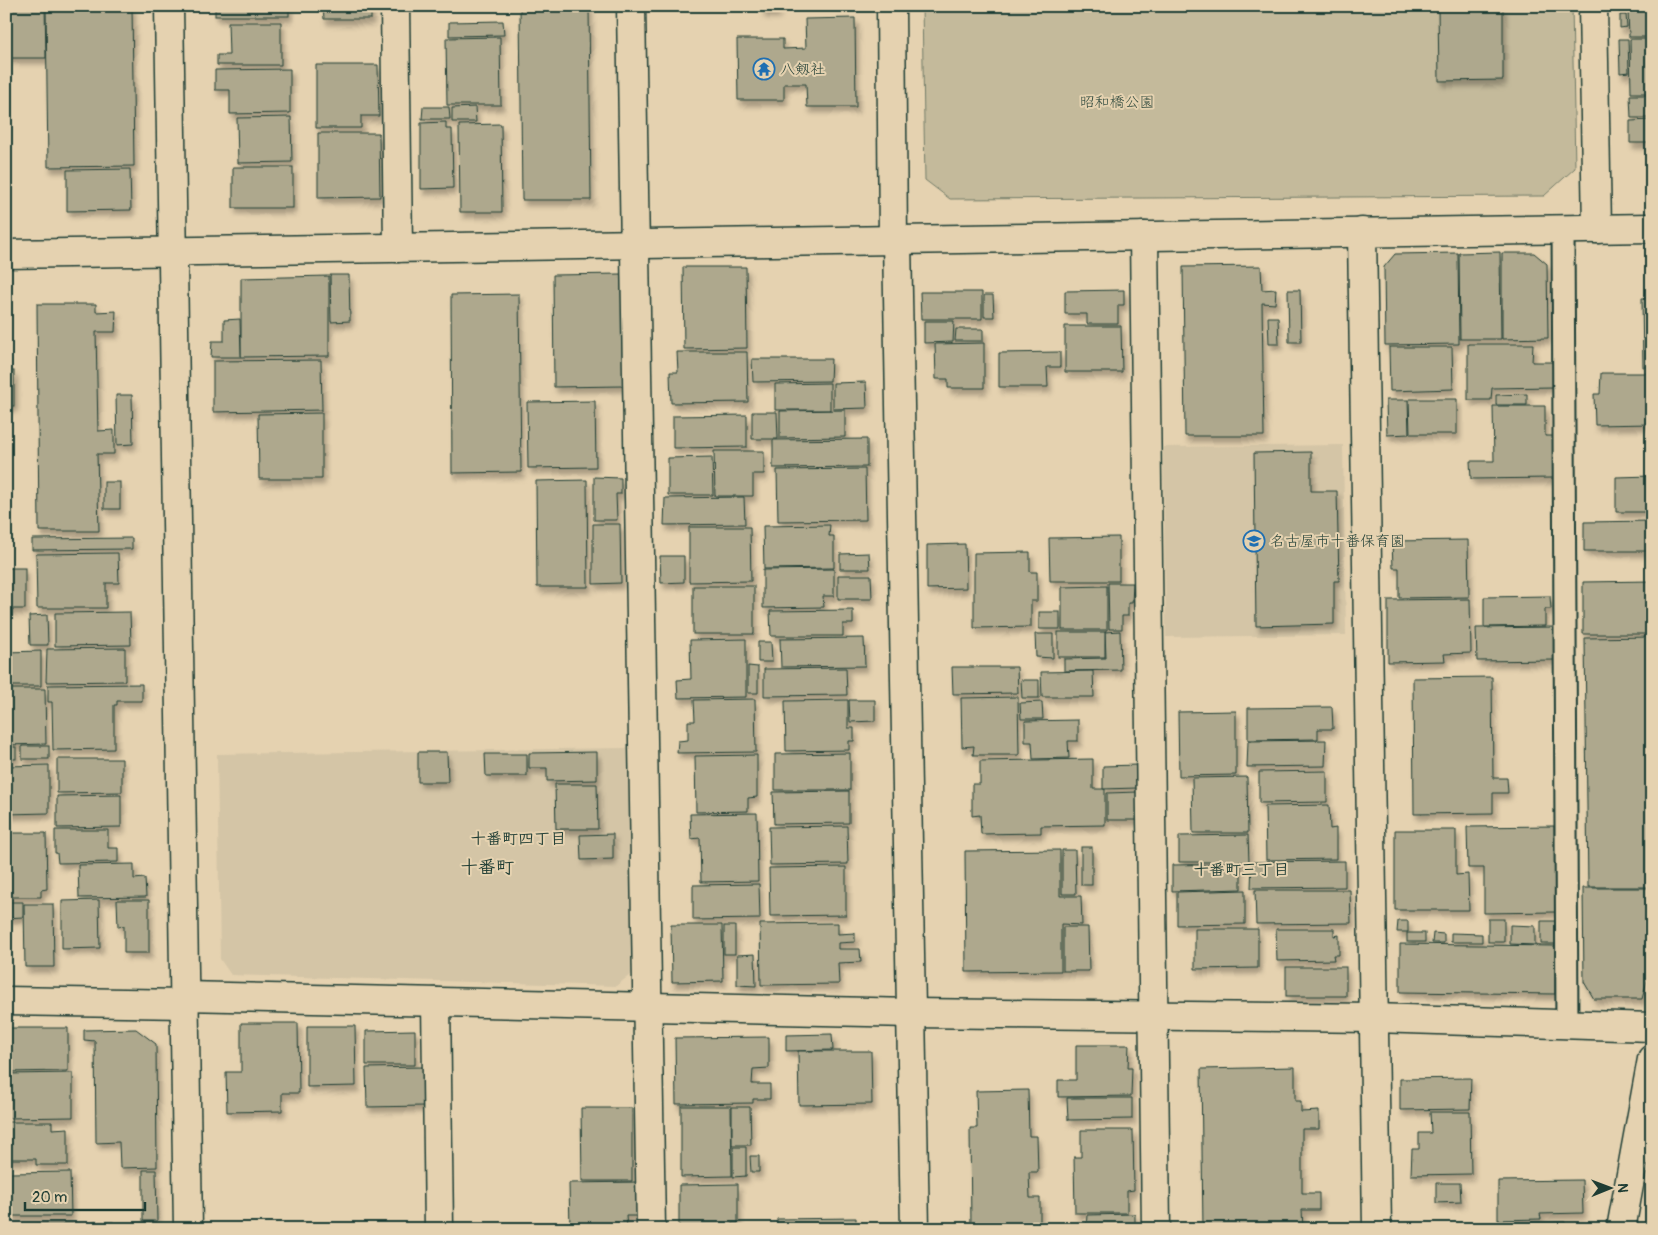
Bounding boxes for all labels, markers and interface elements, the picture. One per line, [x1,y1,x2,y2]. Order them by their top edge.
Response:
temple icon: 八剱社 [752,57,776,81]
place label: 八剱社 [780,60,825,79]
park label: 昭和橋公園 [1079,93,1155,112]
school or university icon: 名古屋市十番保育園 [1242,529,1266,553]
place label: 名古屋市十番保育園 [1270,532,1405,551]
district label: 十番町四丁目 [470,829,566,849]
district label: 十番町 [460,856,514,879]
district label: 十番町三丁目 [1193,860,1289,880]
north arrow [1586,1162,1636,1212]
scale bar [25,1180,145,1212]
text: N [1614,1183,1631,1193]
text: 20 m [32,1188,67,1207]

